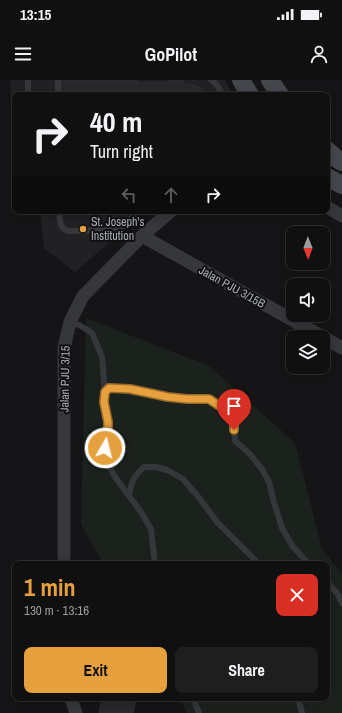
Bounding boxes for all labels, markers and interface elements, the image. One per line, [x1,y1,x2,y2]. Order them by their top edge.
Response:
text: 13:15 [20,4,51,25]
text: GoPilot [145,42,197,67]
icon: menu [12,43,34,65]
icon: person [308,43,330,65]
text: 40 m [90,103,142,141]
icon: right [24,108,76,160]
text: Turn right [90,139,153,164]
icon: left [118,184,140,206]
icon: ahead [160,184,182,206]
icon: right [202,184,224,206]
place label: St. Joseph's Institution [91,214,144,244]
marker: St. Joseph's Institution [78,224,88,234]
north arrow [286,226,330,270]
map controls [286,226,330,374]
street label: Jalan PJU 3/15B [196,262,268,312]
button: sound [286,278,330,322]
button: layers [286,330,330,374]
street label: Jalan PJU 3/15 [56,345,74,413]
pin [217,389,251,430]
icon: arrive [223,395,245,417]
position arrow [84,427,126,469]
text: 1 min [24,571,75,603]
button: close [276,574,318,616]
text: 130 m · 13:16 [24,602,89,619]
button: Exit [24,647,167,693]
button: Share [175,647,318,693]

